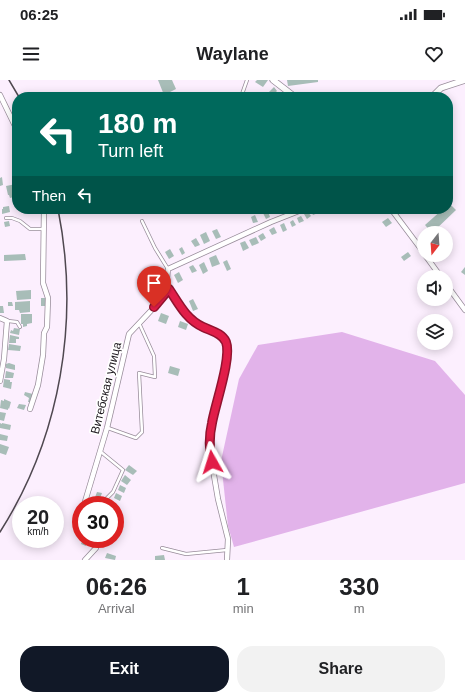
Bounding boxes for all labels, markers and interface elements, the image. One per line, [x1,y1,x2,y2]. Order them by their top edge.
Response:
text: 06:25 [20,6,58,23]
icon: menu [20,43,42,65]
icon: heart [423,43,445,65]
text: Waylane [196,44,269,64]
icon: left [32,108,84,160]
text: 180 m [98,108,177,139]
text: Turn left [98,141,163,161]
icon: left [74,184,96,206]
text: Then [32,187,66,204]
north arrow [417,226,453,262]
map controls [417,226,453,350]
pin [137,266,171,307]
button: sound [417,270,453,306]
icon: arrive [143,272,165,294]
button: layers [417,314,453,350]
street label: Витебская улица [88,340,124,435]
position arrow [191,441,233,483]
speed limit sign: 30 [72,496,124,548]
text: 20 [27,506,49,528]
text: km/h [27,526,49,537]
text: 06:26 [86,573,147,600]
text: 1 [236,573,250,600]
text: 330 [339,573,379,600]
text: Arrival [98,601,135,616]
text: min [233,601,254,616]
text: m [354,601,365,616]
button: Exit [20,646,229,692]
button: Share [237,646,445,692]

